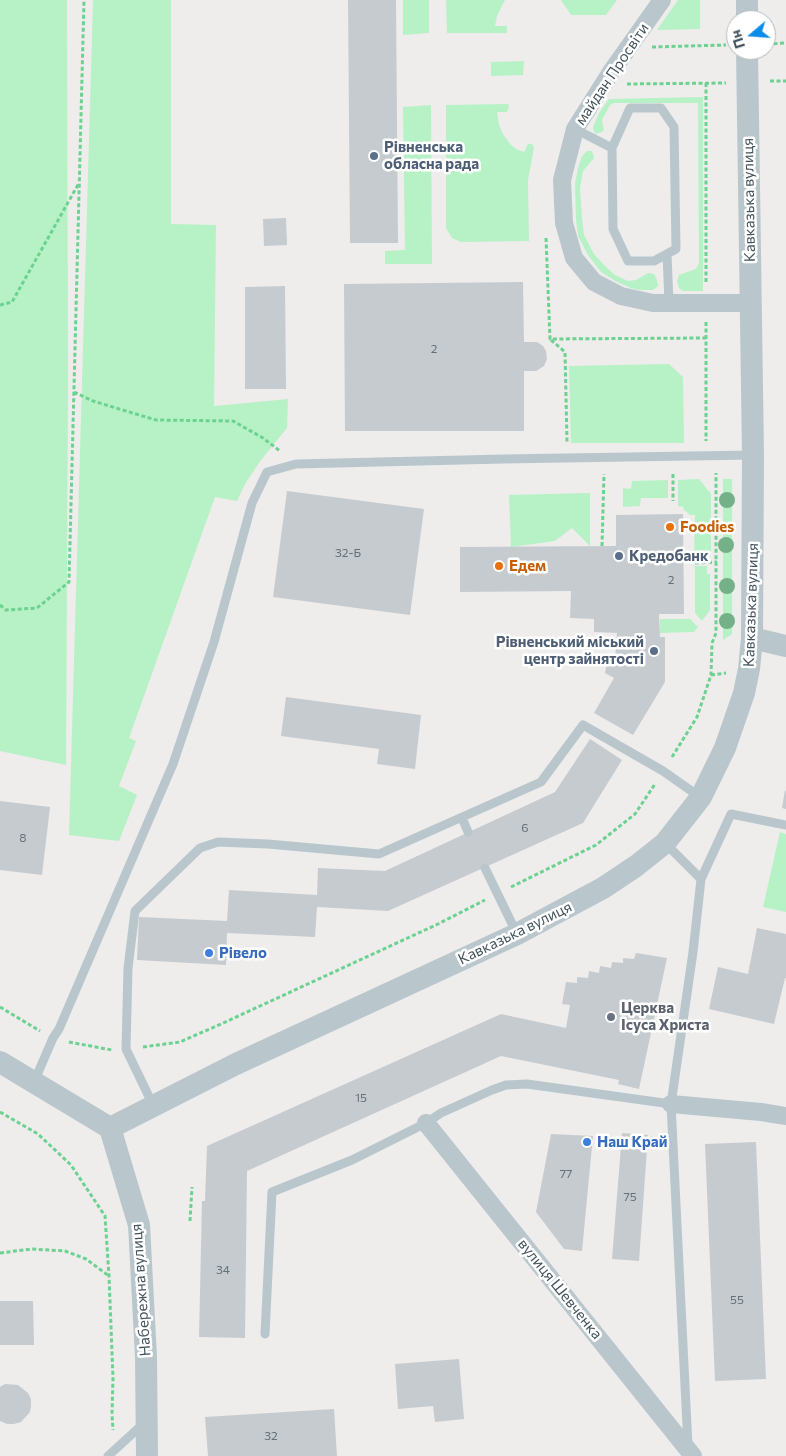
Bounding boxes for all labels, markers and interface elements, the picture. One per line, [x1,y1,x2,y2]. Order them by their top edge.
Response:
north arrow [726,10,776,60]
street label: майдан Просвіти [571,20,653,128]
text: Пн [726,28,748,51]
place label: Рівненська обласна рада [384,138,479,173]
street label: Кавказька вулиця [739,138,759,262]
marker: Рівненська обласна рада [368,150,380,162]
house number: 2 [431,342,437,356]
place label: Foodies [680,518,734,536]
marker: Foodies [664,521,676,533]
street label: Кавказька вулиця [740,543,762,667]
house number: 32-Б [335,546,361,560]
place label: Кредобанк [629,547,709,565]
marker: Кредобанк [613,550,625,562]
place label: Едем [509,557,546,575]
marker: Едем [493,560,505,572]
house number: 2 [668,573,674,587]
place label: Рівненський міський центр зайнятості [496,633,644,668]
marker: Рівненський міський центр зайнятості [648,645,660,657]
house number: 6 [521,821,529,835]
house number: 8 [19,831,27,845]
street label: Кавказька вулиця [455,898,575,968]
place label: Рівело [219,944,267,962]
marker: Рівело [203,947,215,959]
place label: Церква Ісуса Христа [621,999,709,1034]
marker: Церква Ісуса Христа [605,1011,617,1023]
house number: 15 [355,1091,367,1105]
place label: Наш Край [597,1133,667,1151]
marker: Наш Край [581,1136,593,1148]
house number: 77 [560,1167,572,1181]
house number: 75 [623,1190,637,1204]
street label: Набережна вулиця [127,1223,155,1357]
street label: вулиця Шевченка [514,1235,606,1343]
house number: 34 [216,1263,230,1277]
house number: 55 [730,1293,744,1307]
house number: 32 [264,1429,278,1443]

